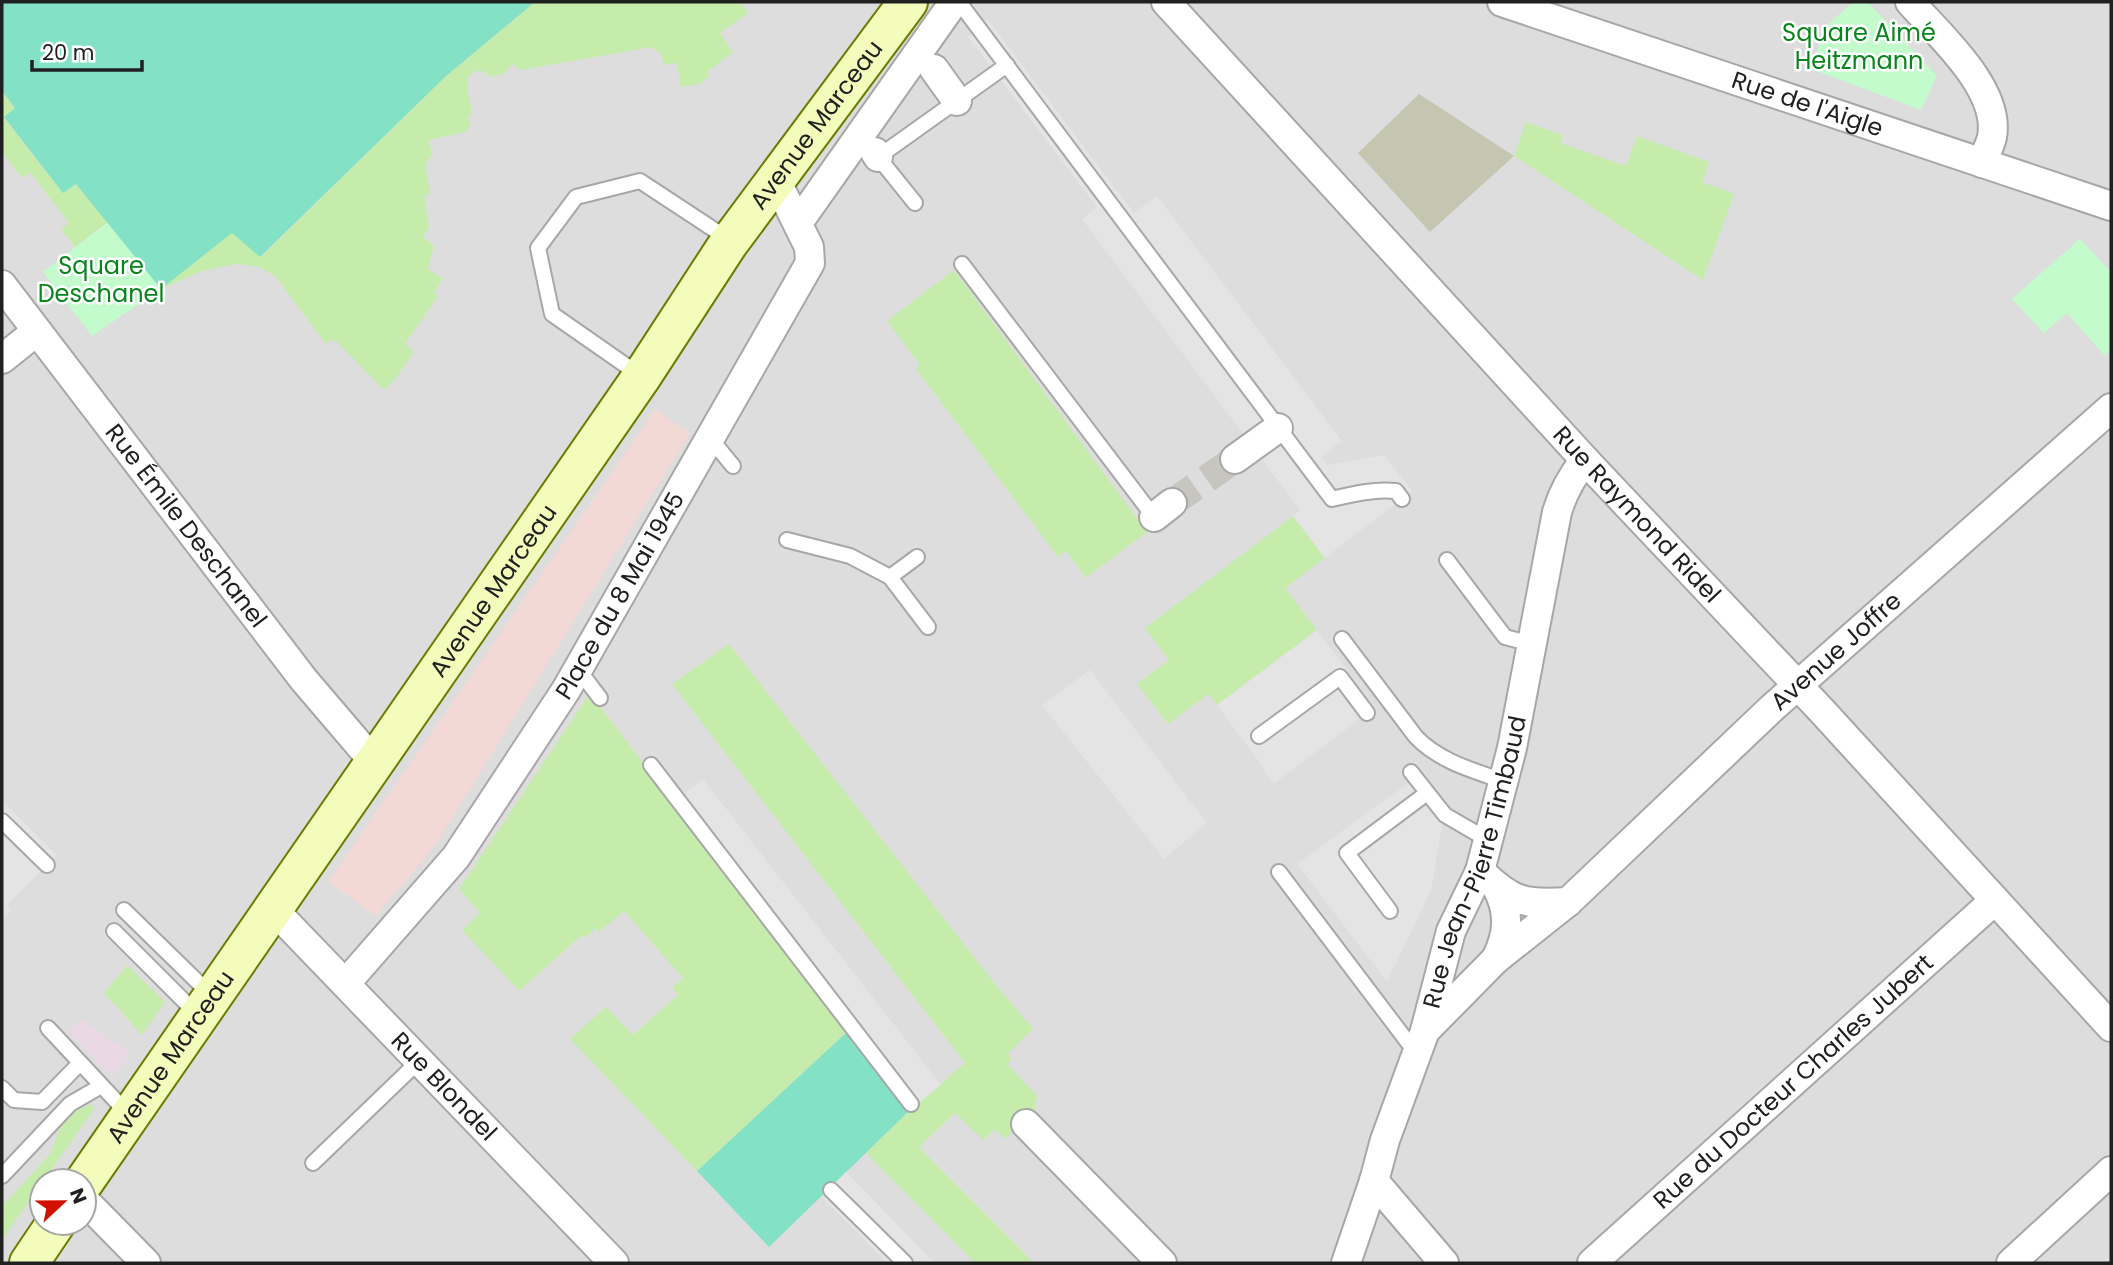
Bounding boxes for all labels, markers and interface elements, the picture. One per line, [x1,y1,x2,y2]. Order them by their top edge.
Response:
park label: Square Aimé Heitzmann [1782,16,1936,77]
scale bar [32,28,142,72]
street label: Avenue Marceau [742,33,890,216]
text: 20 m [42,38,95,67]
street label: Rue de l'Aigle [1727,63,1887,144]
park label: Square Deschanel [38,249,164,310]
street label: Rue Émile Deschanel [98,417,275,634]
street label: Rue Raymond Ridel [1546,419,1728,610]
street label: Place du 8 Mai 1945 [547,486,692,706]
street label: Avenue Marceau [421,497,564,684]
street label: Avenue Joffre [1763,584,1908,718]
street label: Rue Jean-Pierre Timbaud [1415,713,1534,1012]
street label: Rue du Docteur Charles Jubert [1646,946,1940,1216]
street label: Avenue Marceau [99,964,242,1150]
street label: Rue Blondel [384,1024,505,1148]
north arrow [28,1167,98,1237]
text: N [63,1184,93,1208]

